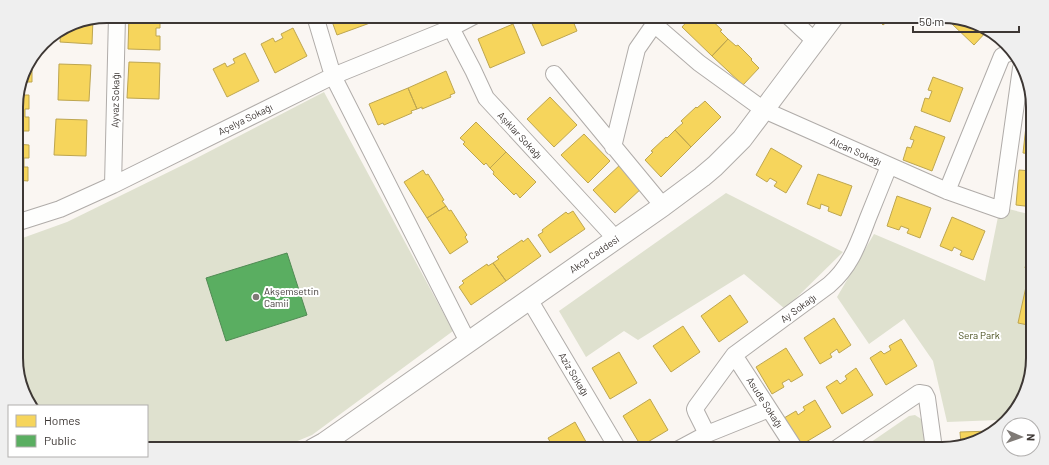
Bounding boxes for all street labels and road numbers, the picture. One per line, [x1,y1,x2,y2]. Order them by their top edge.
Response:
street label: Ayvaz Sokağı [109,72,121,128]
street label: Açelya Sokağı [216,101,274,137]
street label: Aşıklar Sokağı [495,109,545,161]
street label: Alcan Sokağı [828,134,884,168]
street label: Akça Caddesi [567,232,621,276]
street label: Ay Sokağı [778,291,818,325]
street label: Aziz Sokağı [556,350,592,398]
street label: Asude Sokağı [744,374,786,430]

